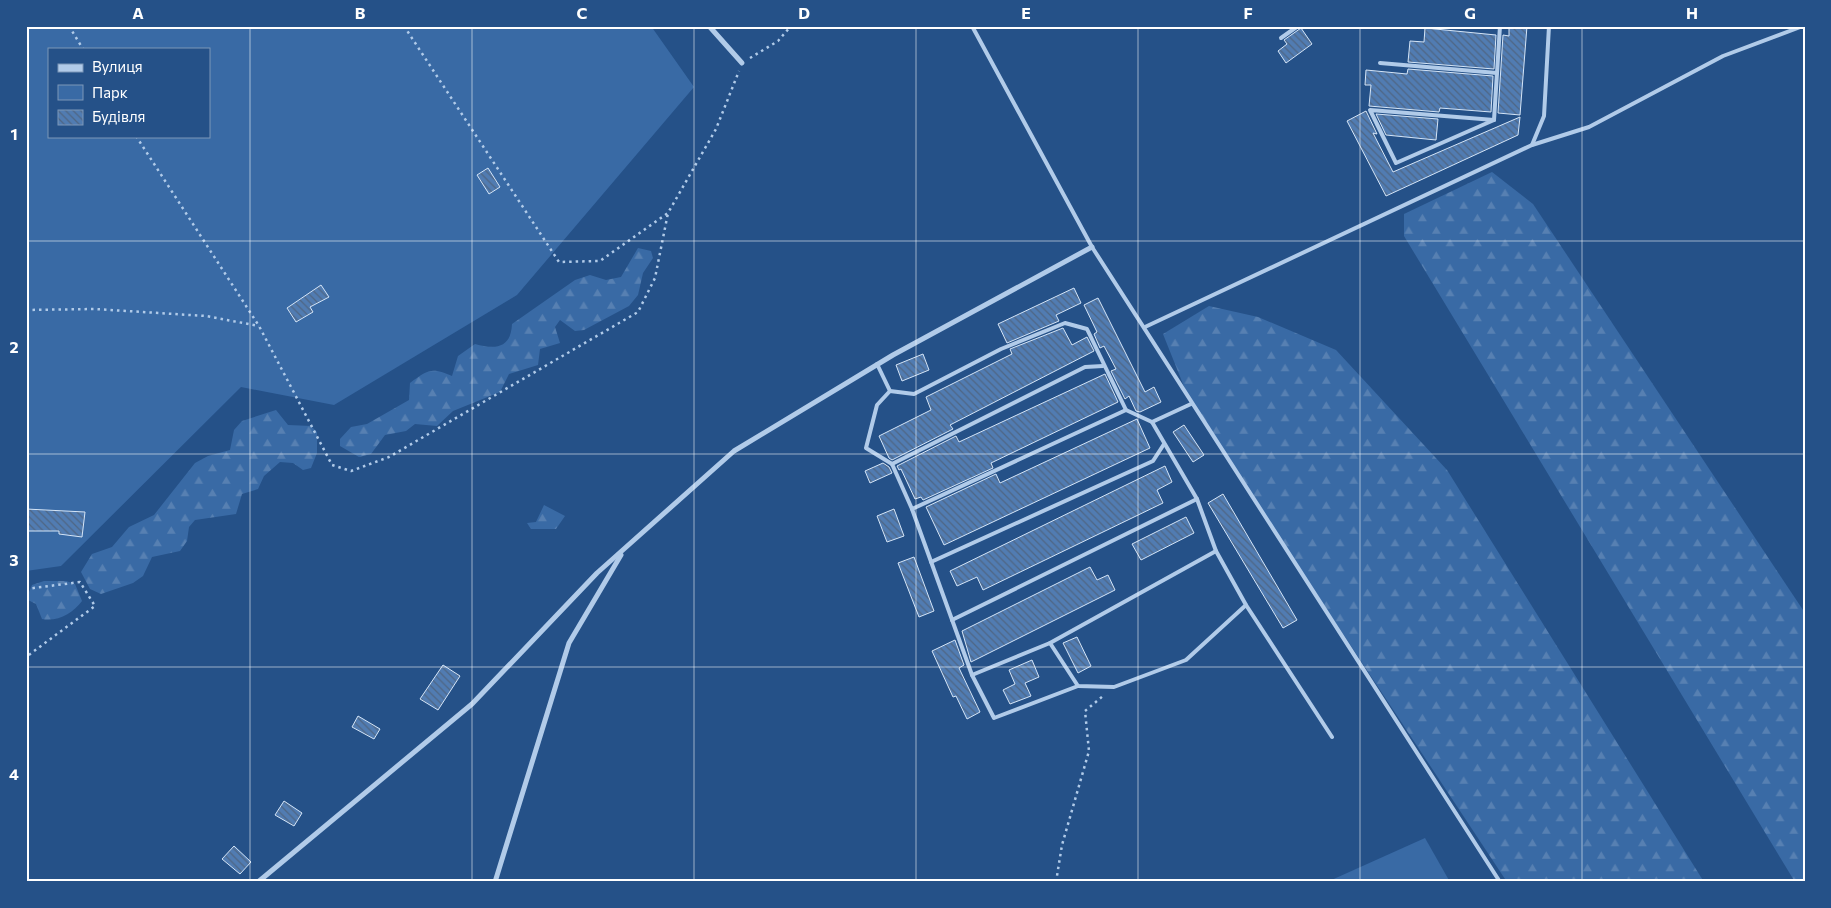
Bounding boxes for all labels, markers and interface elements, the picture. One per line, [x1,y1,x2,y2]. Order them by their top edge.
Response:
text: A [132,3,144,22]
text: B [355,3,366,22]
text: C [577,3,588,22]
text: D [798,3,810,22]
text: E [1021,3,1031,22]
text: F [1243,3,1253,22]
text: G [1464,3,1476,22]
text: H [1686,3,1698,22]
legend [48,48,210,138]
text: Вулиця [92,57,143,75]
text: Парк [92,83,128,101]
text: Будівля [92,107,145,125]
text: 1 [10,124,18,143]
text: 2 [9,337,19,356]
text: 3 [9,550,19,569]
text: 4 [9,764,19,783]

